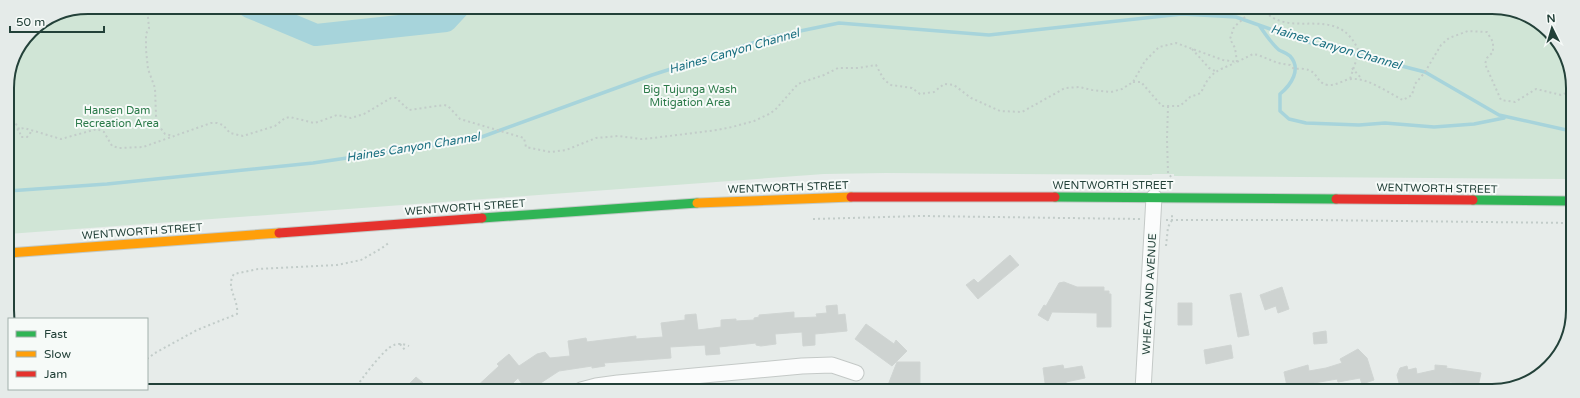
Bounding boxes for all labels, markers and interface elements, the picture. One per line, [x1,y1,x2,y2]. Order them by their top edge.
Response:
scale bar [10,8,104,34]
north arrow [1532,8,1572,48]
text: N [1546,12,1556,25]
text: 50 m [16,15,45,29]
water label: Haines Canyon Channel [1269,22,1405,73]
water label: Haines Canyon Channel [667,25,803,76]
park label: Big Tujunga Wash Mitigation Area [643,83,737,109]
park label: Hansen Dam Recreation Area [75,104,159,130]
water label: Haines Canyon Channel [345,129,483,164]
street label: WENTWORTH STREET [727,179,849,196]
street label: WENTWORTH STREET [1052,179,1174,192]
street label: WENTWORTH STREET [1376,181,1498,196]
street label: WENTWORTH STREET [404,197,526,218]
street label: WENTWORTH STREET [81,221,203,242]
street label: WHEATLAND AVENUE [1140,233,1159,355]
legend [8,318,148,390]
text: Fast [44,327,68,341]
text: Slow [44,347,71,361]
text: Jam [44,367,67,381]

